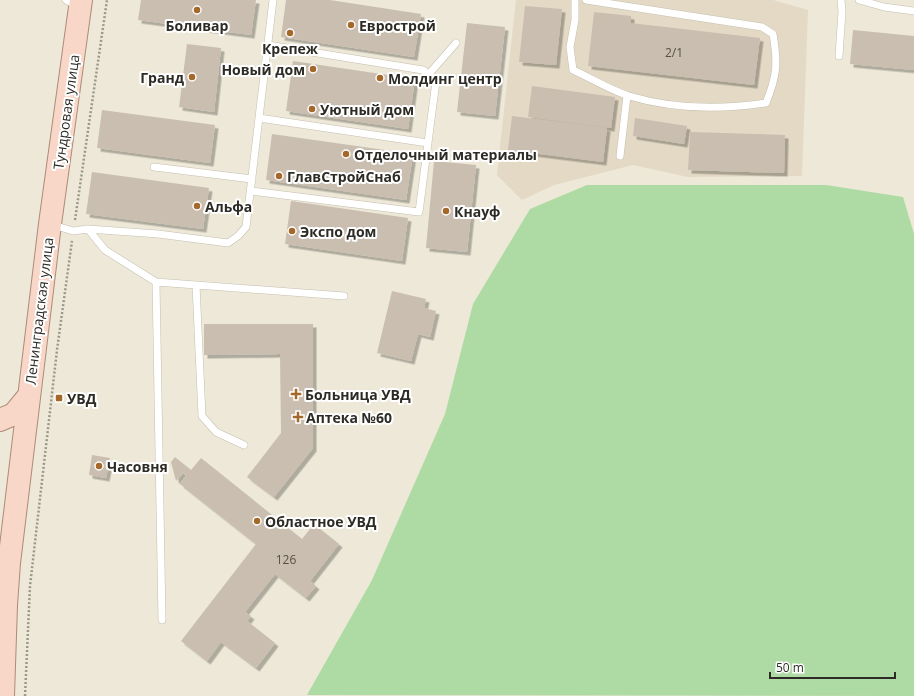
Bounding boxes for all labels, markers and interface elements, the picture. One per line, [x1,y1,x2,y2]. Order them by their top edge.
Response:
marker: Боливар [192,5,202,15]
place label: Боливар [166,16,229,35]
place label: Еврострой [359,16,436,35]
marker: Еврострой [346,20,356,30]
marker: Крепеж [285,28,295,38]
place label: Крепеж [262,39,319,58]
house number: 2/1 [665,44,683,61]
street label: Тундровая улица [48,53,84,171]
place label: Новый дом [221,60,305,79]
marker: Новый дом [308,64,318,74]
place label: Гранд [140,68,185,87]
place label: Молдинг центр [388,69,502,88]
marker: Гранд [187,72,197,82]
marker: Молдинг центр [375,73,385,83]
place label: Уютный дом [320,100,414,119]
marker: Уютный дом [307,104,317,114]
place label: Отделочный материалы [354,145,537,164]
marker: Отделочный материалы [341,149,351,159]
place label: ГлавСтройСнаб [287,167,401,186]
marker: ГлавСтройСнаб [274,171,284,181]
place label: Альфа [205,197,252,216]
marker: Альфа [192,201,202,211]
place label: Кнауф [454,202,501,221]
marker: Кнауф [441,206,451,216]
place label: Экспо дом [300,222,376,241]
marker: Экспо дом [287,226,297,236]
street label: Ленинградская улица [21,236,57,386]
place label: Больница УВД [305,385,411,404]
marker: Больница УВД [290,388,302,400]
place label: УВД [67,389,97,408]
marker: УВД [54,393,64,403]
place label: Аптека №60 [306,408,392,427]
marker: Аптека №60 [293,412,303,422]
place label: Часовня [107,457,168,476]
marker: Часовня [94,461,104,471]
place label: Областное УВД [265,512,377,531]
marker: Областное УВД [252,516,262,526]
house number: 126 [276,551,296,568]
scale bar [770,654,895,680]
text: 50 m [776,659,804,676]

